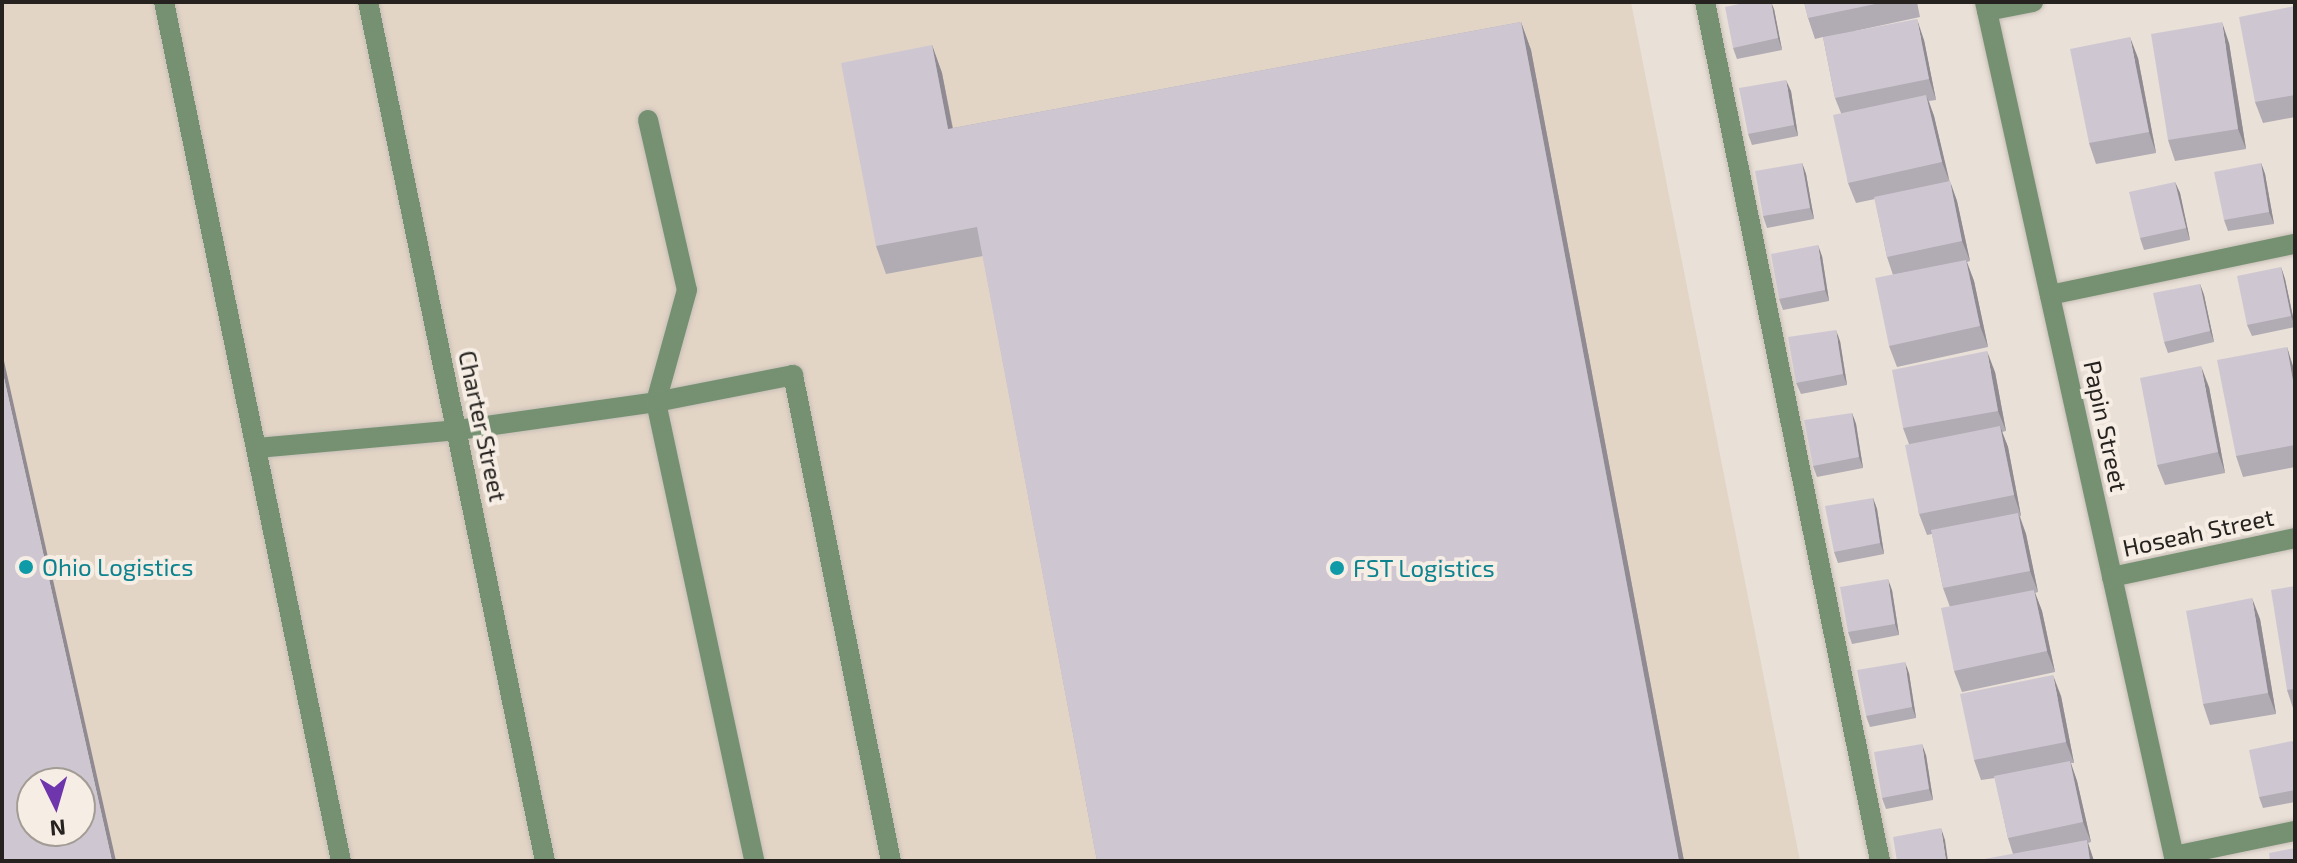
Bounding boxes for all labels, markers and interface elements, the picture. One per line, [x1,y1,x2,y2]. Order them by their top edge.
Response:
street label: Charter Street [453,348,513,504]
street label: Papin Street [2078,358,2134,494]
street label: Hoseah Street [2120,502,2276,562]
place label: Ohio Logistics [42,553,193,581]
place label: FST Logistics [1353,554,1495,582]
marker: Ohio Logistics [17,558,35,576]
marker: FST Logistics [1328,559,1346,577]
north arrow [16,767,96,847]
text: N [49,815,67,843]

